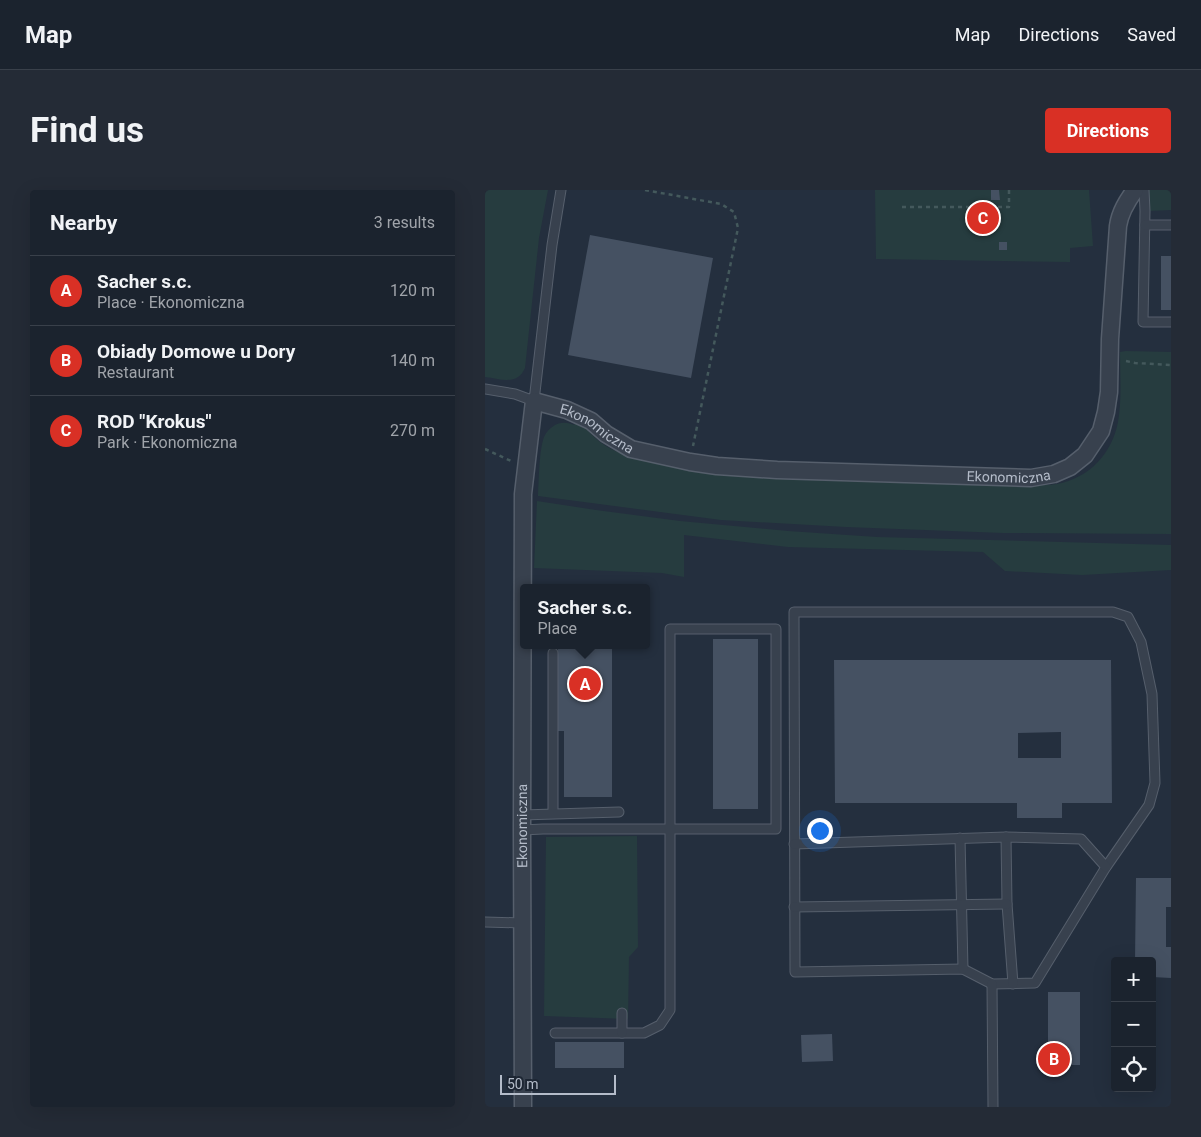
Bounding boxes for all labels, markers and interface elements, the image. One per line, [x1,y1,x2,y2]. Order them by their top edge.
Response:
text: Map [25,21,72,49]
text: Map [955,24,990,45]
text: Directions [1018,24,1099,45]
text: Saved [1127,24,1176,45]
button: Directions [1045,108,1171,153]
text: Find us [30,110,144,151]
pin: C [967,199,999,237]
text: Nearby [50,211,117,235]
text: 3 results [374,213,435,232]
text: Sacher s.c. [97,270,192,293]
text: A [61,281,71,300]
text: 120 m [390,281,435,300]
text: Place · Ekonomiczna [97,293,245,312]
text: Obiady Domowe u Dory [97,340,295,363]
text: B [61,351,71,370]
text: 140 m [390,351,435,370]
text: Restaurant [97,363,174,382]
street label: Ekonomiczna [558,400,637,457]
text: ROD "Krokus" [97,410,211,433]
text: C [61,421,71,440]
text: 270 m [390,421,435,440]
text: Park · Ekonomiczna [97,433,237,452]
street label: Ekonomiczna [966,467,1052,486]
popup [520,584,650,649]
text: Sacher s.c. [537,596,633,619]
text: Place [537,619,577,638]
pin: A [569,665,601,703]
street label: Ekonomiczna [514,784,530,868]
your location [807,818,833,844]
map controls [1111,957,1156,1092]
button: + [1111,957,1156,1002]
button: − [1111,1002,1156,1047]
pin: B [1038,1040,1070,1078]
button: locate [1111,1047,1156,1092]
scale bar [500,1072,616,1095]
text: 50 m [507,1076,539,1092]

